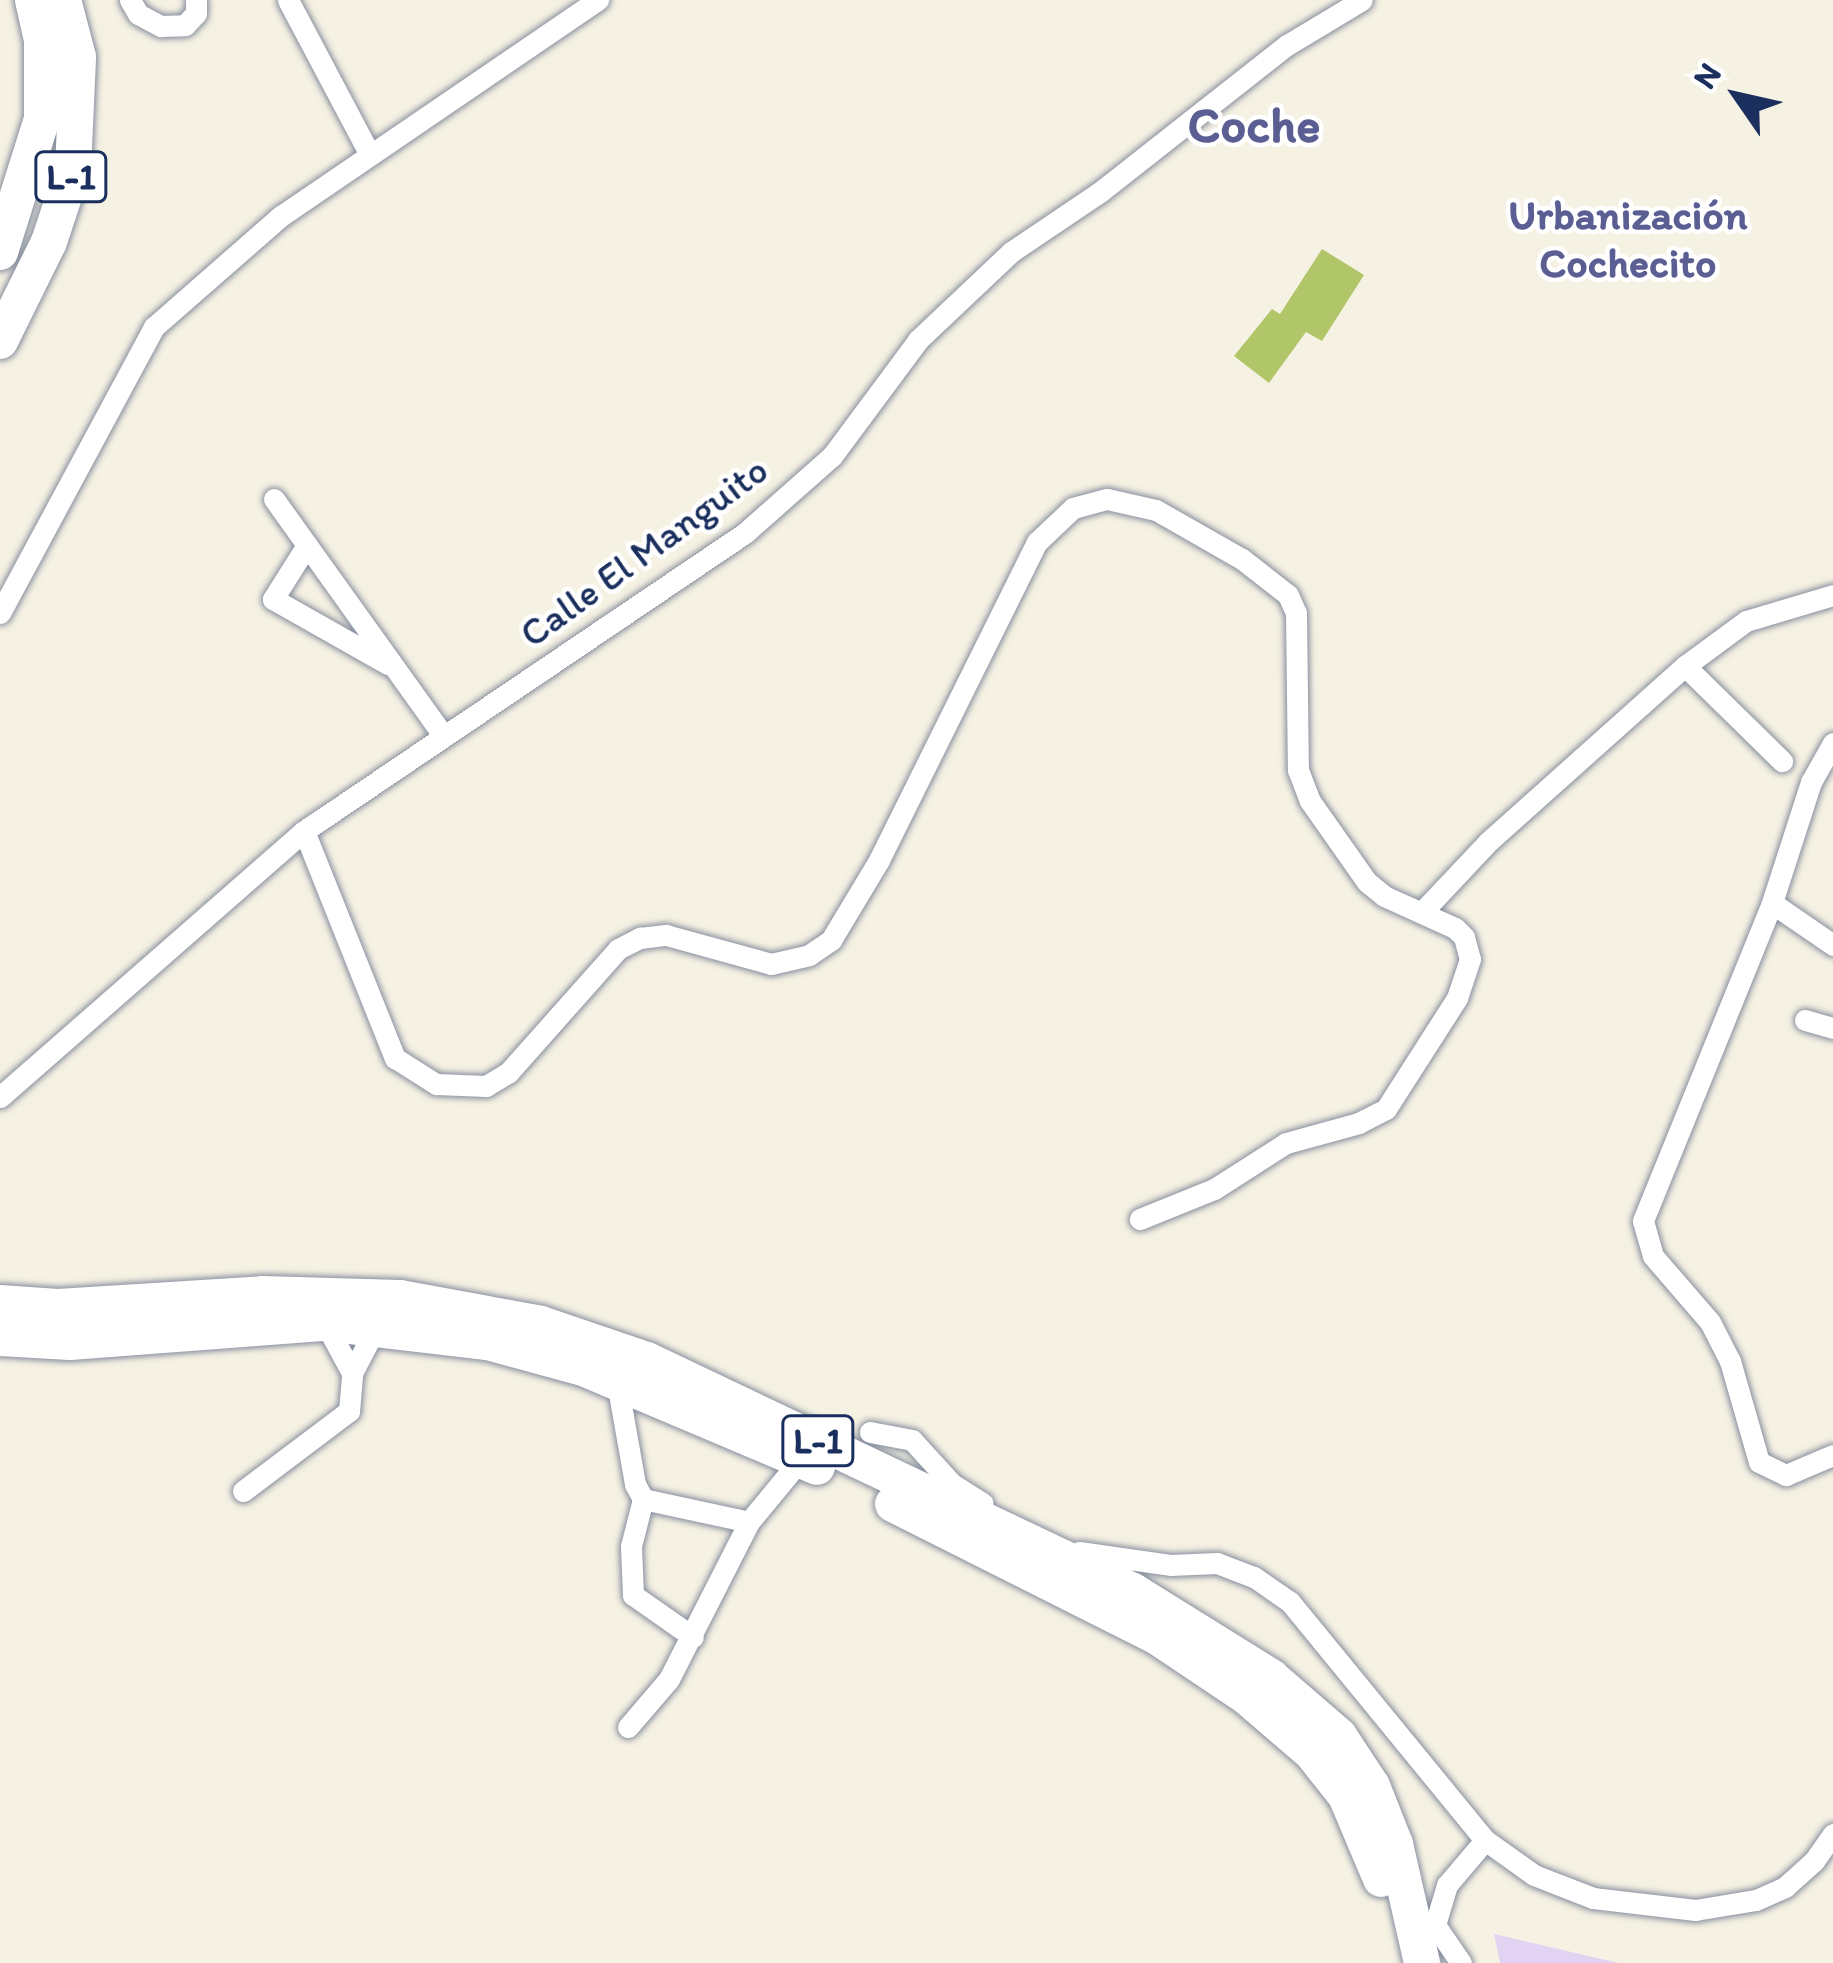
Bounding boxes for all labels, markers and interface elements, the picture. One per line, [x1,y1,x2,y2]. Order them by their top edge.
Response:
north arrow [1677,36,1797,156]
text: N [1684,55,1729,96]
district label: Coche [1187,94,1321,156]
road number: L-1 [32,147,110,207]
district label: Urbanización Cochecito [1508,190,1748,288]
street label: Calle El Manguito [511,446,777,658]
road number: L-1 [779,1411,857,1471]

